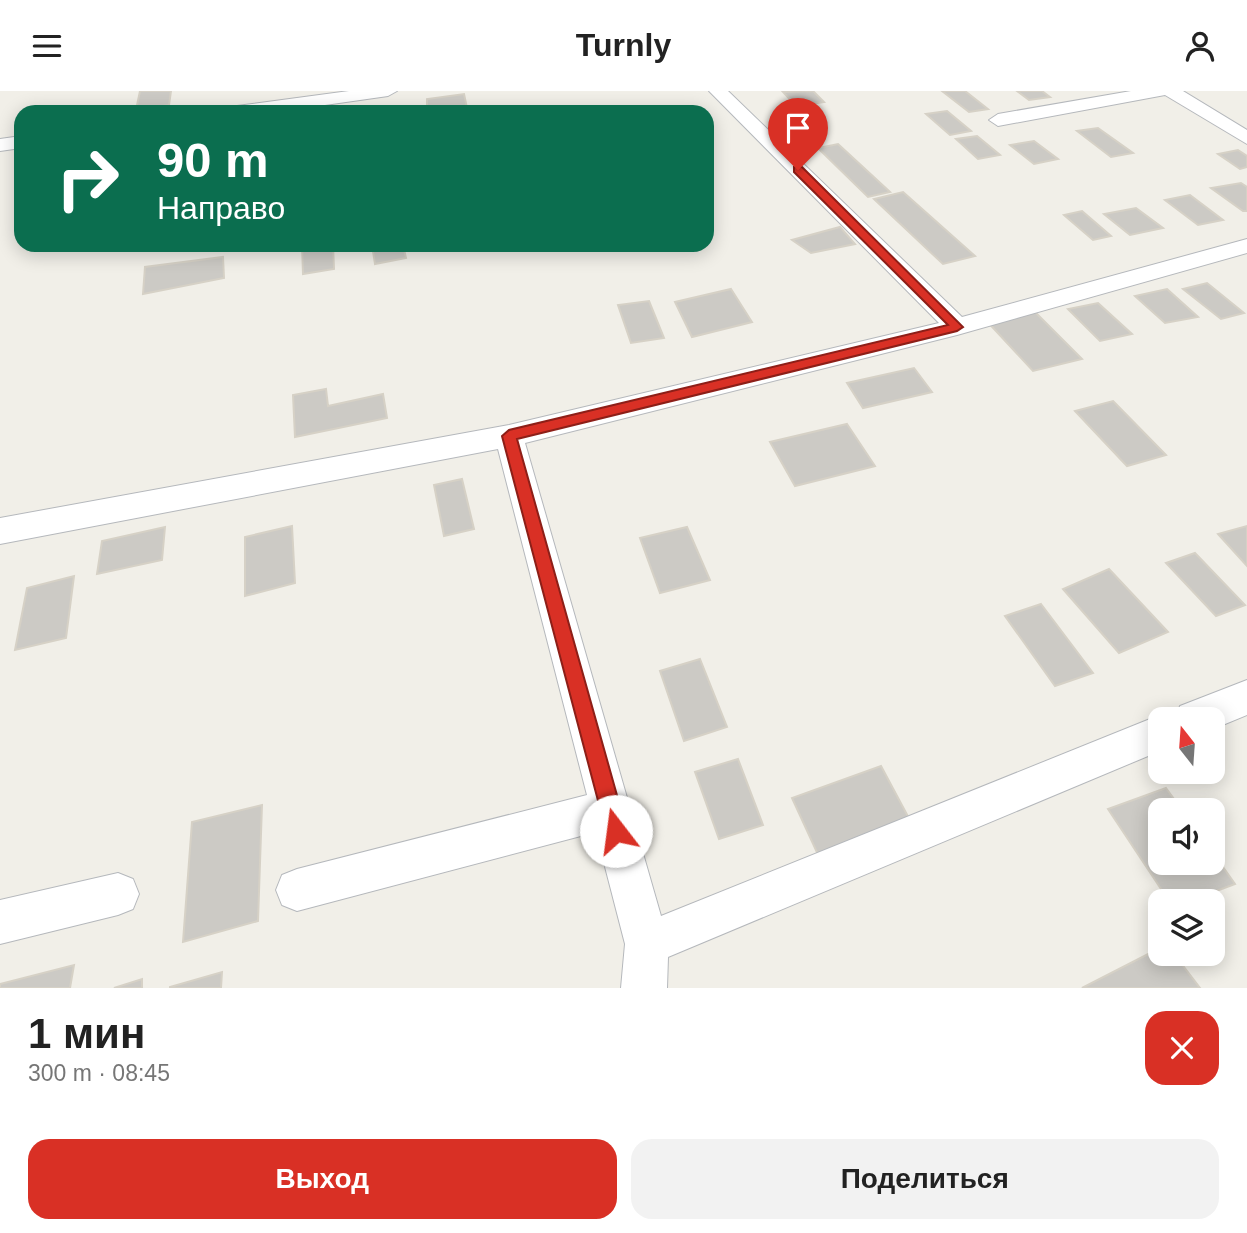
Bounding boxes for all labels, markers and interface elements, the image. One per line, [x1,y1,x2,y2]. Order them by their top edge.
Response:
icon: menu [28,27,66,65]
text: Turnly [576,27,671,63]
icon: person [1181,27,1219,65]
pin [768,98,828,170]
icon: arrive [779,109,817,147]
icon: right [42,133,133,224]
text: 90 m [157,133,269,187]
text: Направо [157,190,285,226]
north arrow [1148,707,1225,784]
map controls [1148,707,1225,966]
position arrow [579,794,653,868]
button: sound [1148,798,1225,875]
button: layers [1148,889,1225,966]
text: 1 мин [28,1010,145,1057]
button: close [1145,1011,1219,1085]
text: 300 m · 08:45 [28,1060,170,1086]
button: Выход [28,1139,617,1219]
button: Поделиться [631,1139,1219,1219]

